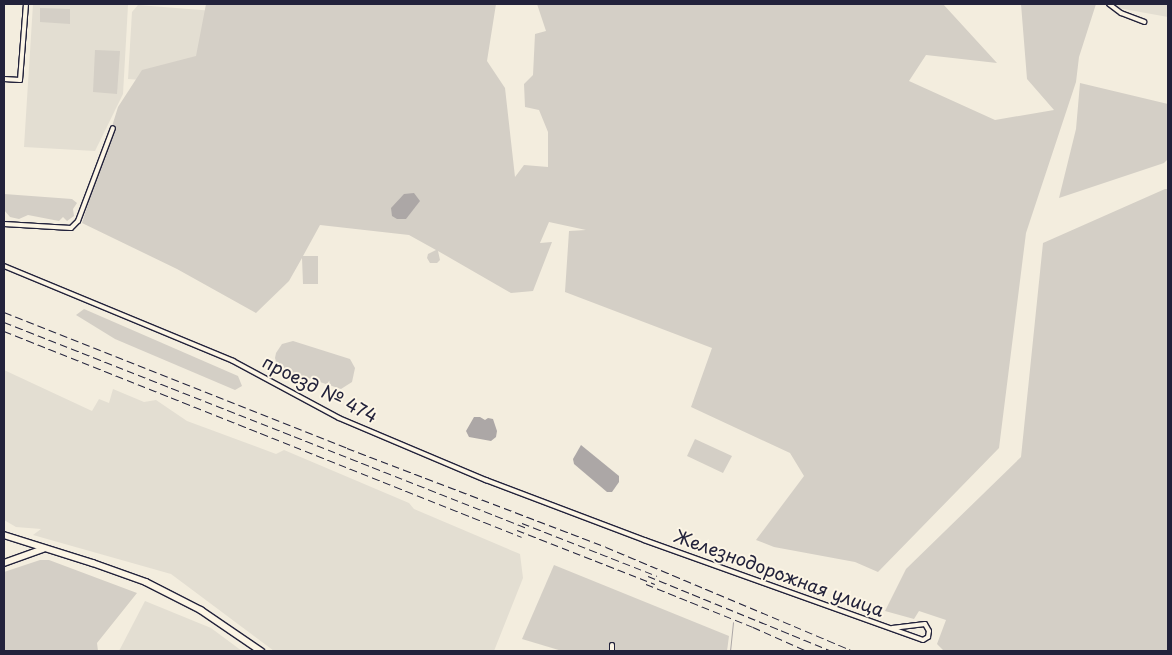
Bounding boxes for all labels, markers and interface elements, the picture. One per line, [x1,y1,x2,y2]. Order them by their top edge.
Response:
street label: проезд № 474 [258,350,382,428]
street label: Железнодорожная улица [670,525,888,621]

